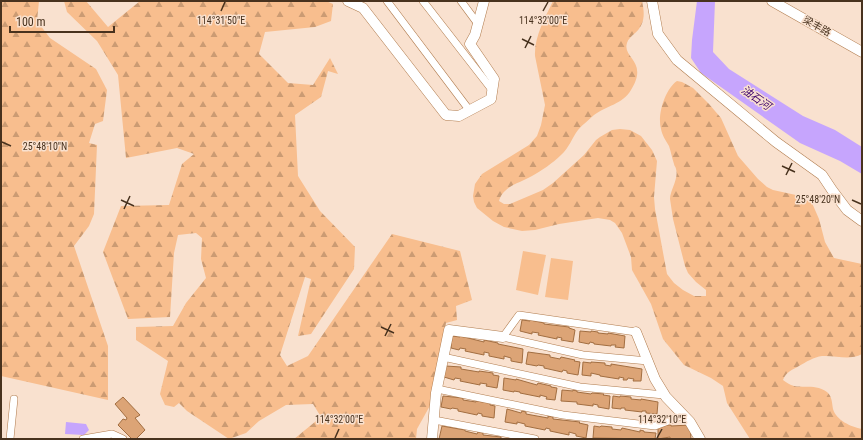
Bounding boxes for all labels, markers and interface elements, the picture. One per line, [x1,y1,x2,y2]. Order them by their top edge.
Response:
scale bar [10,8,114,34]
street label: 梁丰路 [801,14,833,38]
text: 100 m [16,15,46,29]
text: 114°31'50"E [197,15,245,26]
text: 114°32'00"E [519,15,567,26]
water label: 油石河 [739,83,775,114]
text: 25°48'10"N [23,141,67,152]
text: 25°48'20"N [796,194,840,205]
text: 114°32'00"E [315,414,363,425]
text: 114°32'10"E [638,414,686,425]

